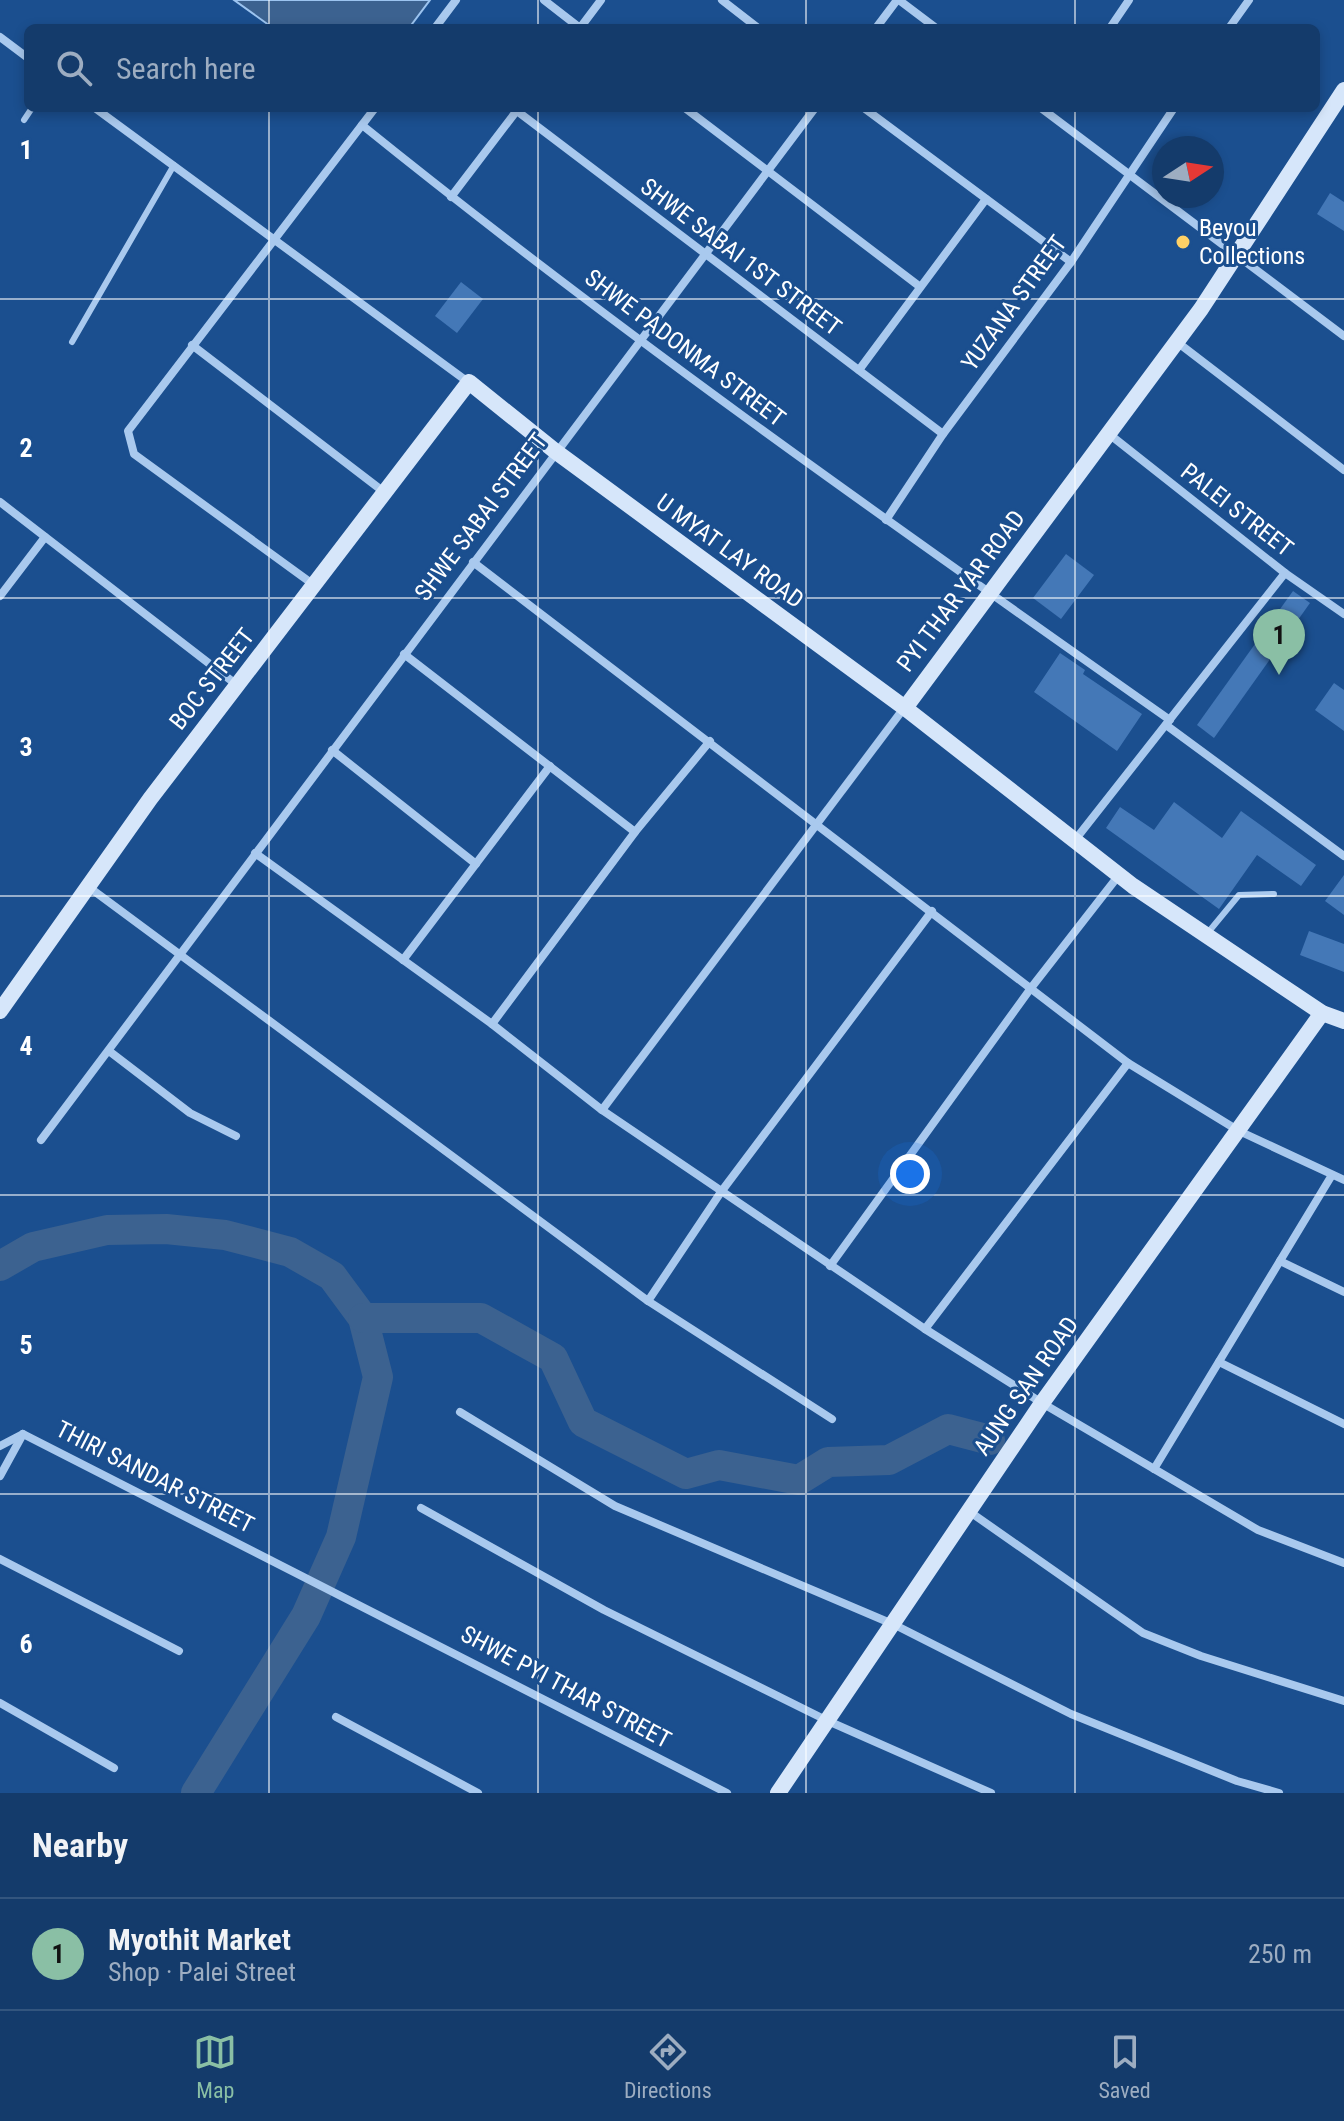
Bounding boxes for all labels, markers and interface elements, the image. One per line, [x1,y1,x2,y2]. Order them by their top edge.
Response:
search box [24,24,1320,112]
icon: search [52,46,96,90]
text: Search here [116,51,256,86]
text: 1 [19,135,33,165]
north arrow [1152,136,1224,208]
street label: SHWE SABAI 1ST STREET [635,172,847,342]
place label: Beyou Collections [1199,214,1305,270]
street label: YUZANA STREET [956,230,1072,376]
marker: Beyou Collections [1174,233,1192,251]
street label: SHWE PADONMA STREET [579,264,791,432]
street label: SHWE SABAI STREET [409,428,553,606]
text: 2 [19,433,33,463]
street label: PALEI STREET [1175,458,1299,562]
street label: U MYAT LAY ROAD [651,488,809,614]
street label: PYI THAR YAR ROAD [891,505,1031,677]
pin: 1 [1253,609,1305,675]
street label: BOC STREET [164,623,260,735]
text: 3 [19,732,33,762]
text: 4 [19,1031,33,1061]
your location [890,1154,930,1194]
street label: AUNG SAN ROAD [968,1311,1084,1461]
text: 5 [19,1330,33,1360]
street label: THIRI SANDAR STREET [51,1415,259,1539]
street label: SHWE PYI THAR STREET [456,1620,676,1754]
text: 6 [19,1629,33,1659]
text: Nearby [32,1825,128,1865]
text: Myothit Market [108,1922,291,1957]
text: 1 [51,1939,65,1969]
text: 250 m [1248,1939,1312,1969]
text: Shop · Palei Street [108,1957,296,1987]
tab: Map [193,2030,237,2103]
tab: Directions [624,2030,712,2103]
tab: Saved [1098,2030,1151,2103]

